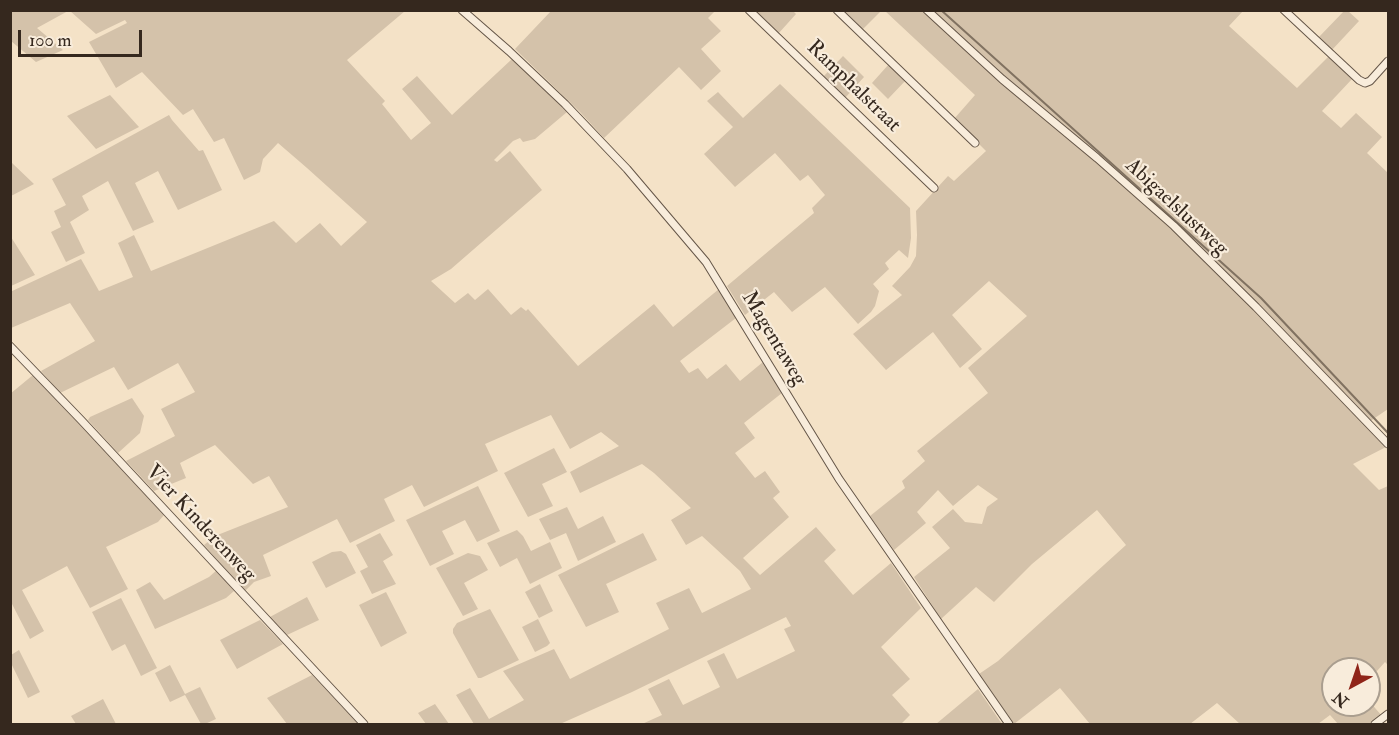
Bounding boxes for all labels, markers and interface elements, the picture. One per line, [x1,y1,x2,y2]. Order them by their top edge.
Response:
scale bar [21,18,146,56]
text: 100 m [29,29,72,52]
street label: Ramphalstraat [801,36,905,138]
street label: Abigaelslustweg [1119,154,1233,262]
street label: Magentaweg [735,287,811,391]
street label: Vier Kinderenweg [139,460,261,588]
north arrow [1321,657,1381,717]
text: N [1329,687,1353,712]

